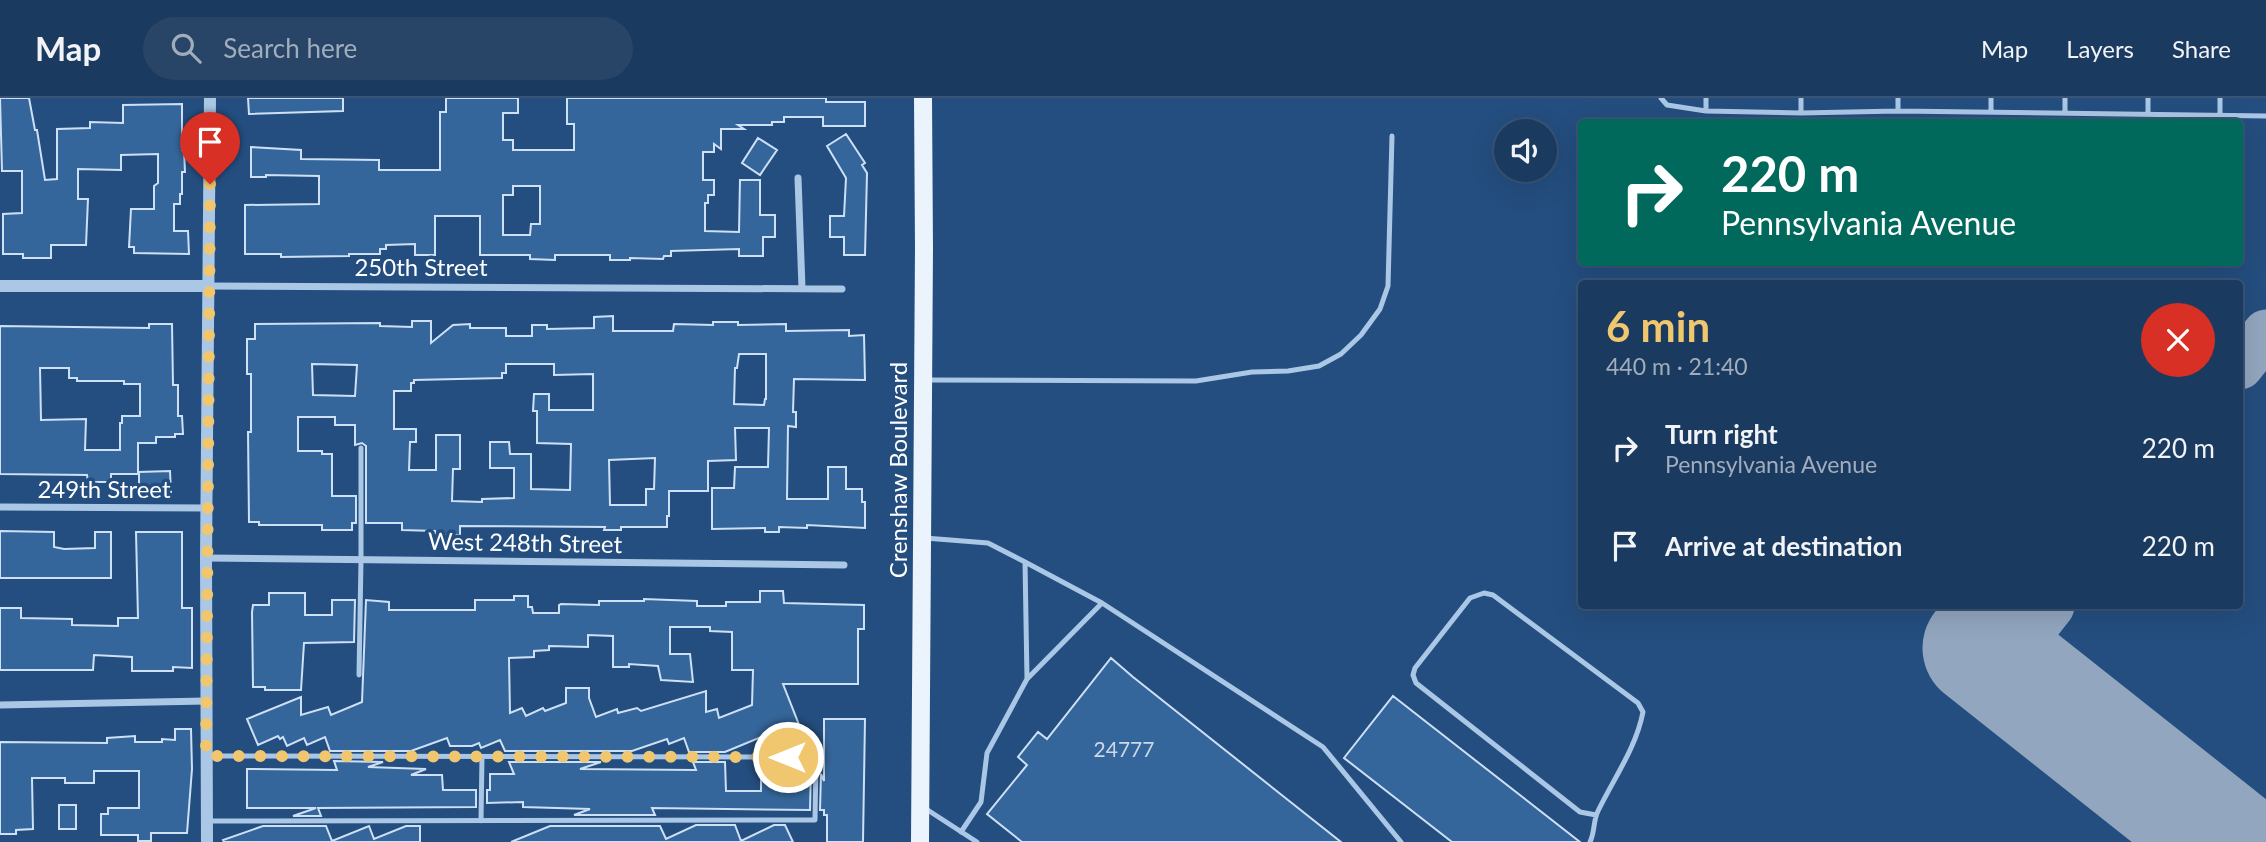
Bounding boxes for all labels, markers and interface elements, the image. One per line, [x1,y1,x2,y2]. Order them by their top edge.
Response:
search box [143,17,633,80]
text: Map [35,28,101,68]
icon: search [167,29,205,67]
text: Search here [223,32,357,64]
text: Map [1981,34,2028,63]
text: Layers [2066,34,2134,63]
text: Share [2172,34,2231,63]
pin [180,112,240,184]
map controls [1494,119,1557,182]
button: sound [1494,119,1557,182]
icon: arrive [191,123,229,161]
text: 220 m [1721,144,1859,202]
icon: right [1606,147,1697,238]
text: Pennsylvania Avenue [1721,203,2016,242]
street label: 250th Street [354,252,488,281]
text: 6 min [1606,301,1710,351]
button: close [2141,303,2215,377]
text: 440 m · 21:40 [1606,352,1748,380]
street label: Crenshaw Boulevard [883,362,912,578]
text: Turn right [1665,418,1778,450]
icon: right [1606,429,1644,467]
text: 220 m [2142,432,2215,464]
text: Pennsylvania Avenue [1665,450,1877,478]
street label: 249th Street [37,474,171,503]
street label: West 248th Street [428,526,623,558]
icon: arrive [1606,527,1644,565]
text: Arrive at destination [1665,530,1902,562]
text: 220 m [2142,530,2215,562]
position arrow [751,720,825,794]
house number: 24777 [1094,736,1154,761]

